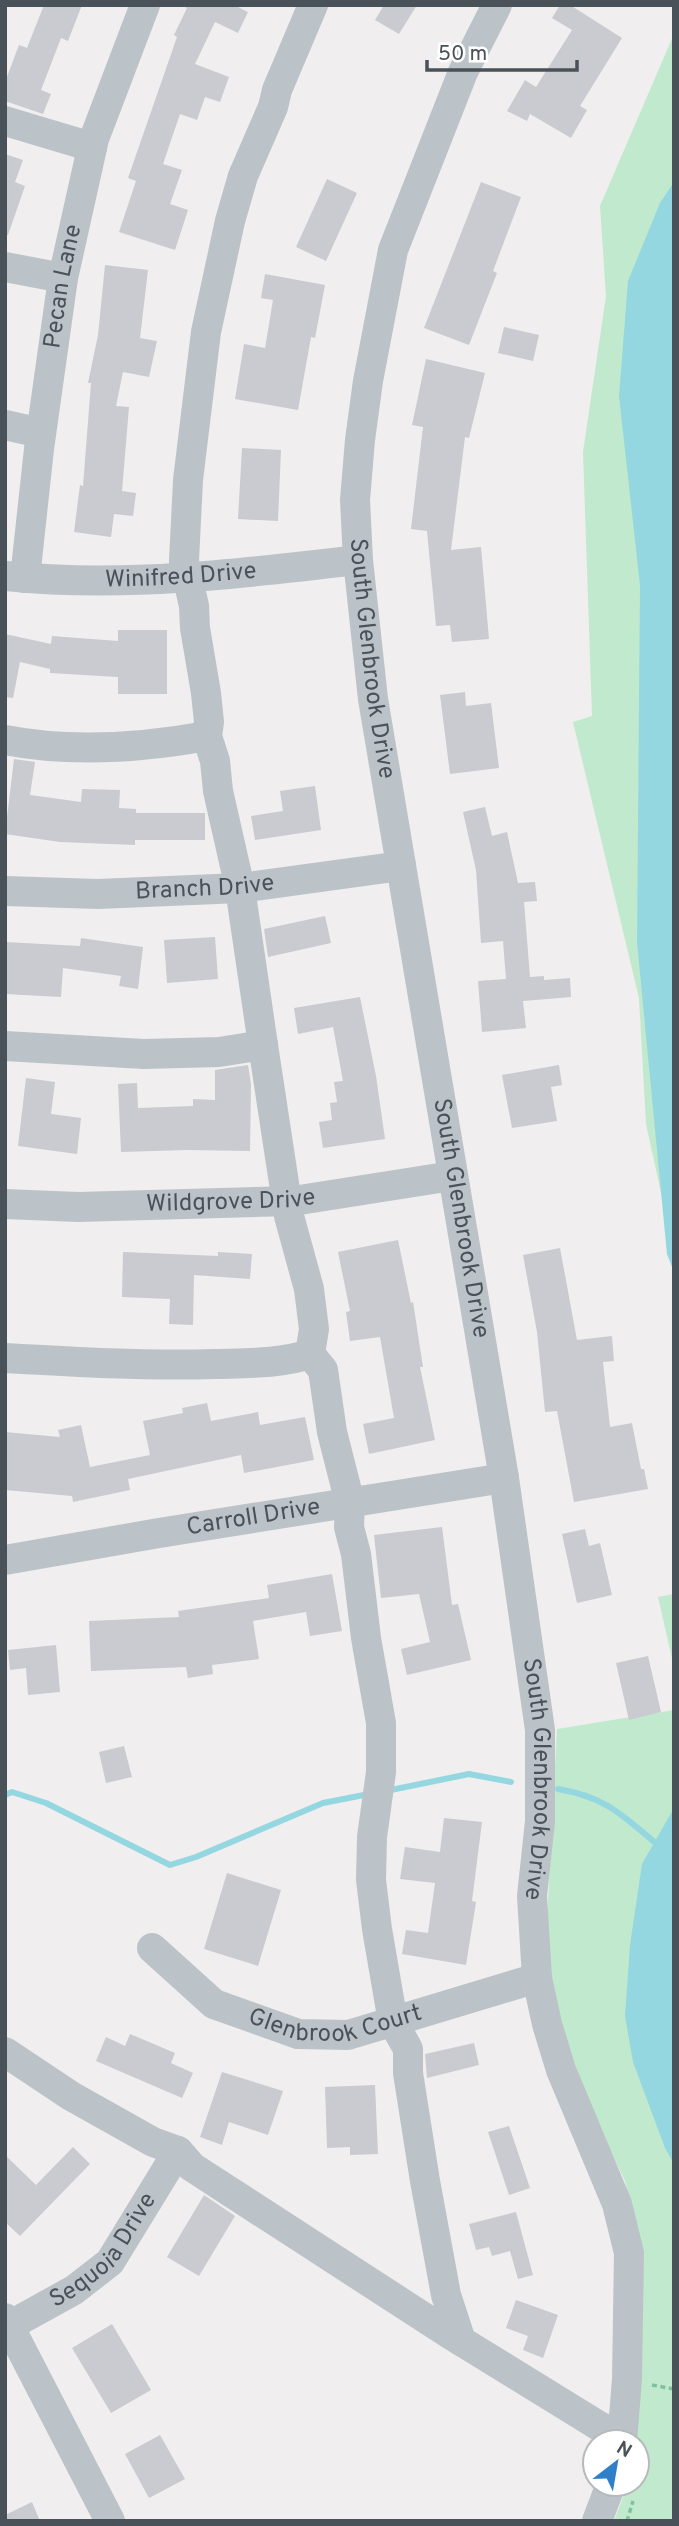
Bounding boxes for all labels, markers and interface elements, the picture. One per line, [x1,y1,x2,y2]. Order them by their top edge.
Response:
scale bar [427,28,578,72]
text: 50 m [438,41,487,68]
street label: Pecan Lane [38,222,89,351]
street label: South Glenbrook Drive [342,537,401,781]
street label: Winifred Drive [105,557,258,596]
street label: Branch Drive [135,868,276,907]
street label: South Glenbrook Drive [425,1096,495,1340]
street label: Wildgrove Drive [146,1183,318,1220]
street label: Carroll Drive [184,1493,322,1543]
street label: South Glenbrook Drive [515,1656,555,1902]
street label: Glenbrook Court [244,1999,426,2050]
street label: Sequoia Drive [45,2188,164,2315]
north arrow [581,2428,651,2498]
text: N [612,2436,636,2464]

